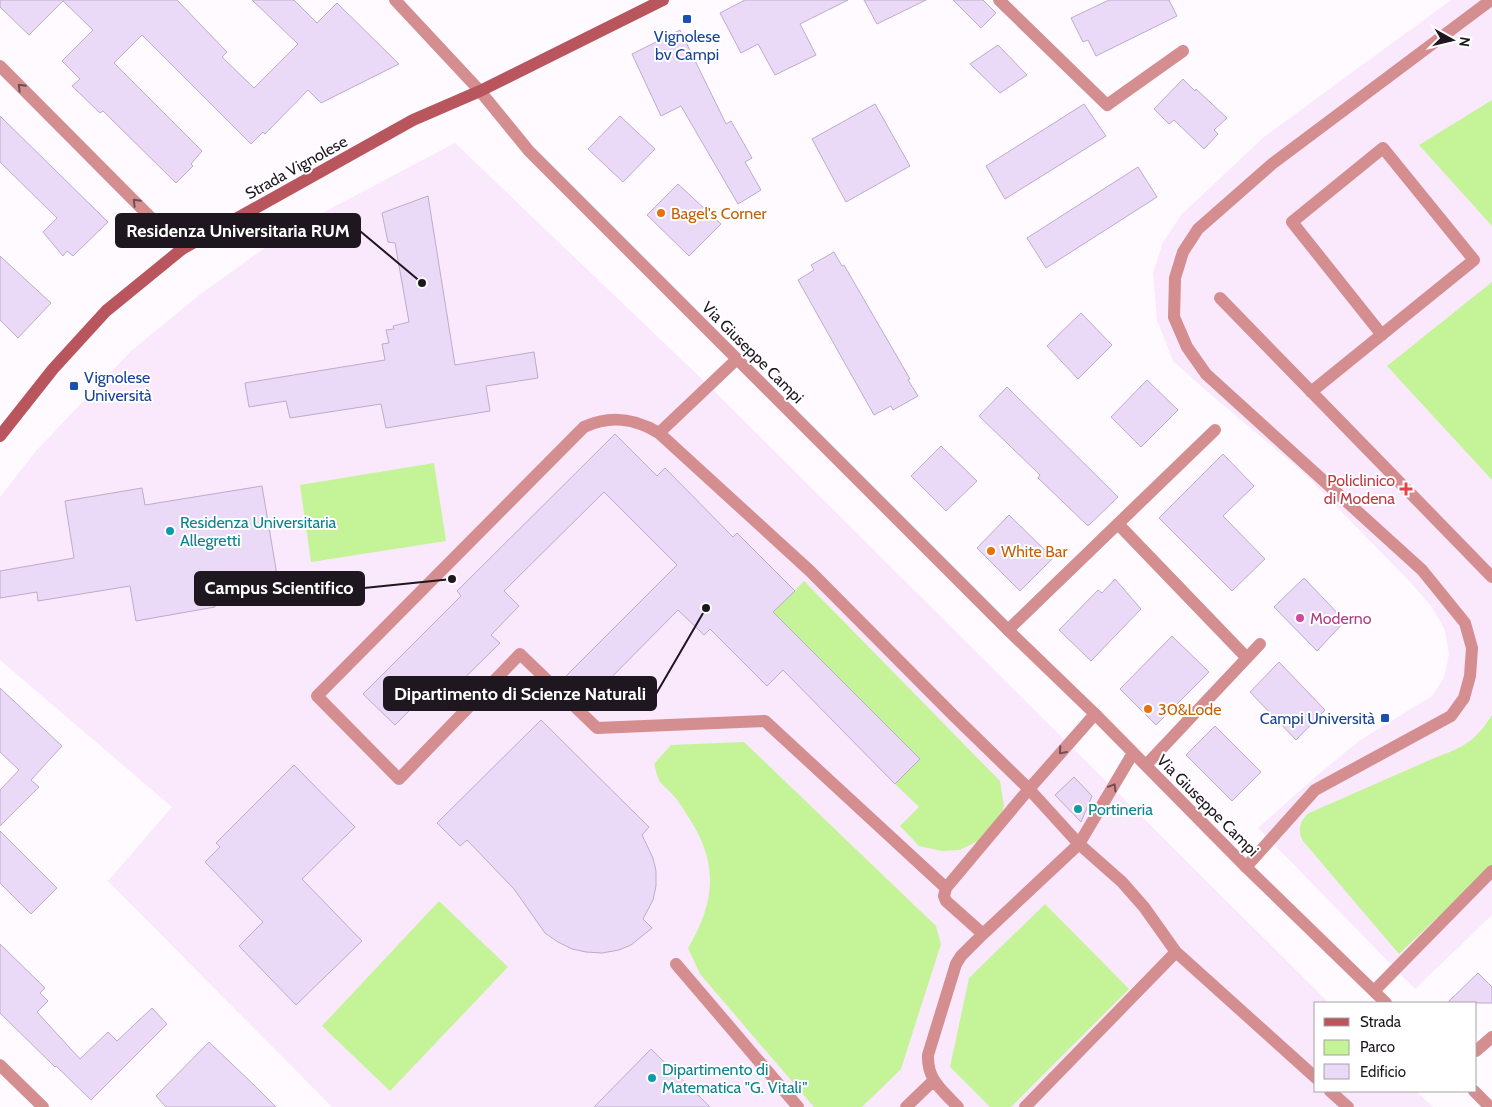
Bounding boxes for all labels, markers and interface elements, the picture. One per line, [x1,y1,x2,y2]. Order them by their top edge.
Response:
marker: Vignolese bv Campi [681,13,693,25]
north arrow [1427,15,1477,65]
place label: Vignolese bv Campi [654,27,720,64]
text: N [1455,36,1474,48]
one-way arrow [18,84,27,93]
street label: Strada Vignolese [242,132,351,203]
one-way arrow [132,199,141,208]
place label: Bagel's Corner [671,204,767,223]
marker: Bagel's Corner [655,207,667,219]
callout: Residenza Universitaria RUM [116,214,360,247]
text: Residenza Universitaria RUM [126,220,350,242]
street label: Via Giuseppe Campi [698,298,807,407]
place label: Vignolese Università [84,368,152,405]
marker: Vignolese Università [68,380,80,392]
place label: Policlinico di Modena [1324,471,1395,508]
marker: Policlinico di Modena [1399,482,1413,496]
place label: Residenza Universitaria Allegretti [180,513,337,550]
marker: Residenza Universitaria Allegretti [164,525,176,537]
place label: White Bar [1001,542,1069,561]
marker: White Bar [985,545,997,557]
callout: Campus Scientifico [195,572,364,605]
text: Campus Scientifico [204,577,354,599]
place label: Moderno [1310,609,1372,628]
marker: Moderno [1294,612,1306,624]
callout: Dipartimento di Scienze Naturali [384,677,656,710]
text: Dipartimento di Scienze Naturali [394,683,646,705]
place label: 30&Lode [1158,700,1221,719]
marker: 30&Lode [1142,703,1154,715]
place label: Campi Università [1260,709,1375,728]
marker: Campi Università [1379,712,1391,724]
one-way arrow [1059,745,1068,754]
street label: Via Giuseppe Campi [1153,751,1262,860]
one-way arrow [1107,783,1117,792]
place label: Portineria [1088,800,1153,819]
marker: Portineria [1072,803,1084,815]
legend [1314,1002,1477,1092]
text: Strada [1360,1013,1402,1031]
text: Parco [1360,1038,1395,1056]
place label: Dipartimento di Matematica "G. Vitali" [662,1060,807,1097]
text: Edificio [1360,1063,1406,1081]
marker: Dipartimento di Matematica "G. Vitali" [646,1072,658,1084]

